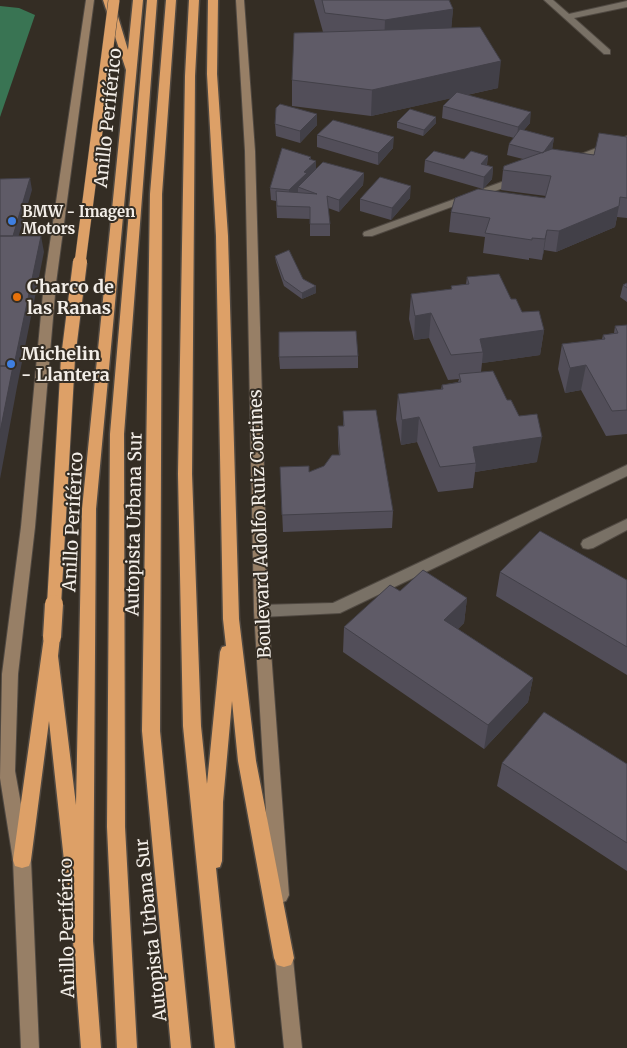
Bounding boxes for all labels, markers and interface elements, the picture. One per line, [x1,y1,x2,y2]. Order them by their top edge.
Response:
street label: Anillo Periférico [89,47,126,190]
place label: BMW - Imagen Motors [22,202,135,238]
marker: BMW - Imagen Motors [6,215,18,227]
place label: Charco de las Ranas [27,275,114,319]
marker: Charco de las Ranas [11,291,23,303]
place label: Michelin - Llantera [21,342,110,386]
marker: Michelin - Llantera [5,358,17,370]
street label: Boulevard Adolfo Ruiz Cortines [243,389,276,659]
street label: Autopista Urbana Sur [120,432,147,617]
street label: Anillo Periférico [57,451,88,594]
street label: Autopista Urbana Sur [129,837,172,1024]
street label: Anillo Periférico [54,858,79,999]

